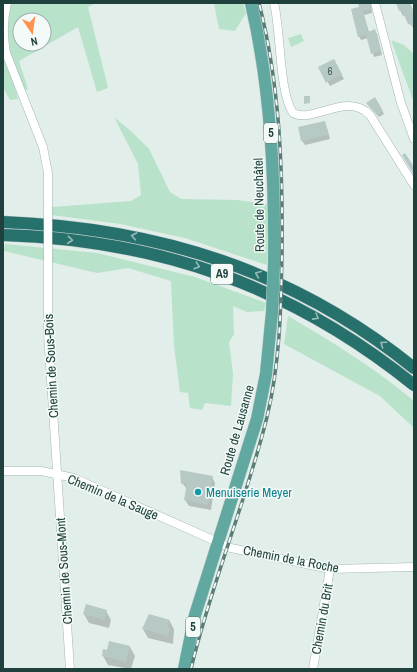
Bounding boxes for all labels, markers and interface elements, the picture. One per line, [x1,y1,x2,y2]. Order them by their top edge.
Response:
north arrow [12,12,52,52]
text: N [30,34,39,49]
house number: 6 [327,64,333,78]
road number: 5 [264,123,278,143]
street label: Route de Neuchâtel [250,158,268,252]
one-way arrow [131,232,137,241]
one-way arrow [67,235,73,244]
one-way arrow [193,261,200,270]
road number: A9 [211,264,233,284]
one-way arrow [254,271,262,279]
street label: Chemin de Sous-Bois [40,313,62,419]
one-way arrow [312,313,319,320]
one-way arrow [380,341,387,349]
street label: Route de Lausanne [216,383,258,477]
street label: Chemin de la Sauge [65,470,161,524]
place label: Menuiserie Meyer [206,484,292,501]
marker: Menuiserie Meyer [193,487,203,497]
street label: Chemin de Sous-Mont [52,517,76,625]
street label: Chemin de la Roche [242,541,340,577]
street label: Chemin du Brit [307,582,337,656]
road number: 5 [186,617,200,637]

